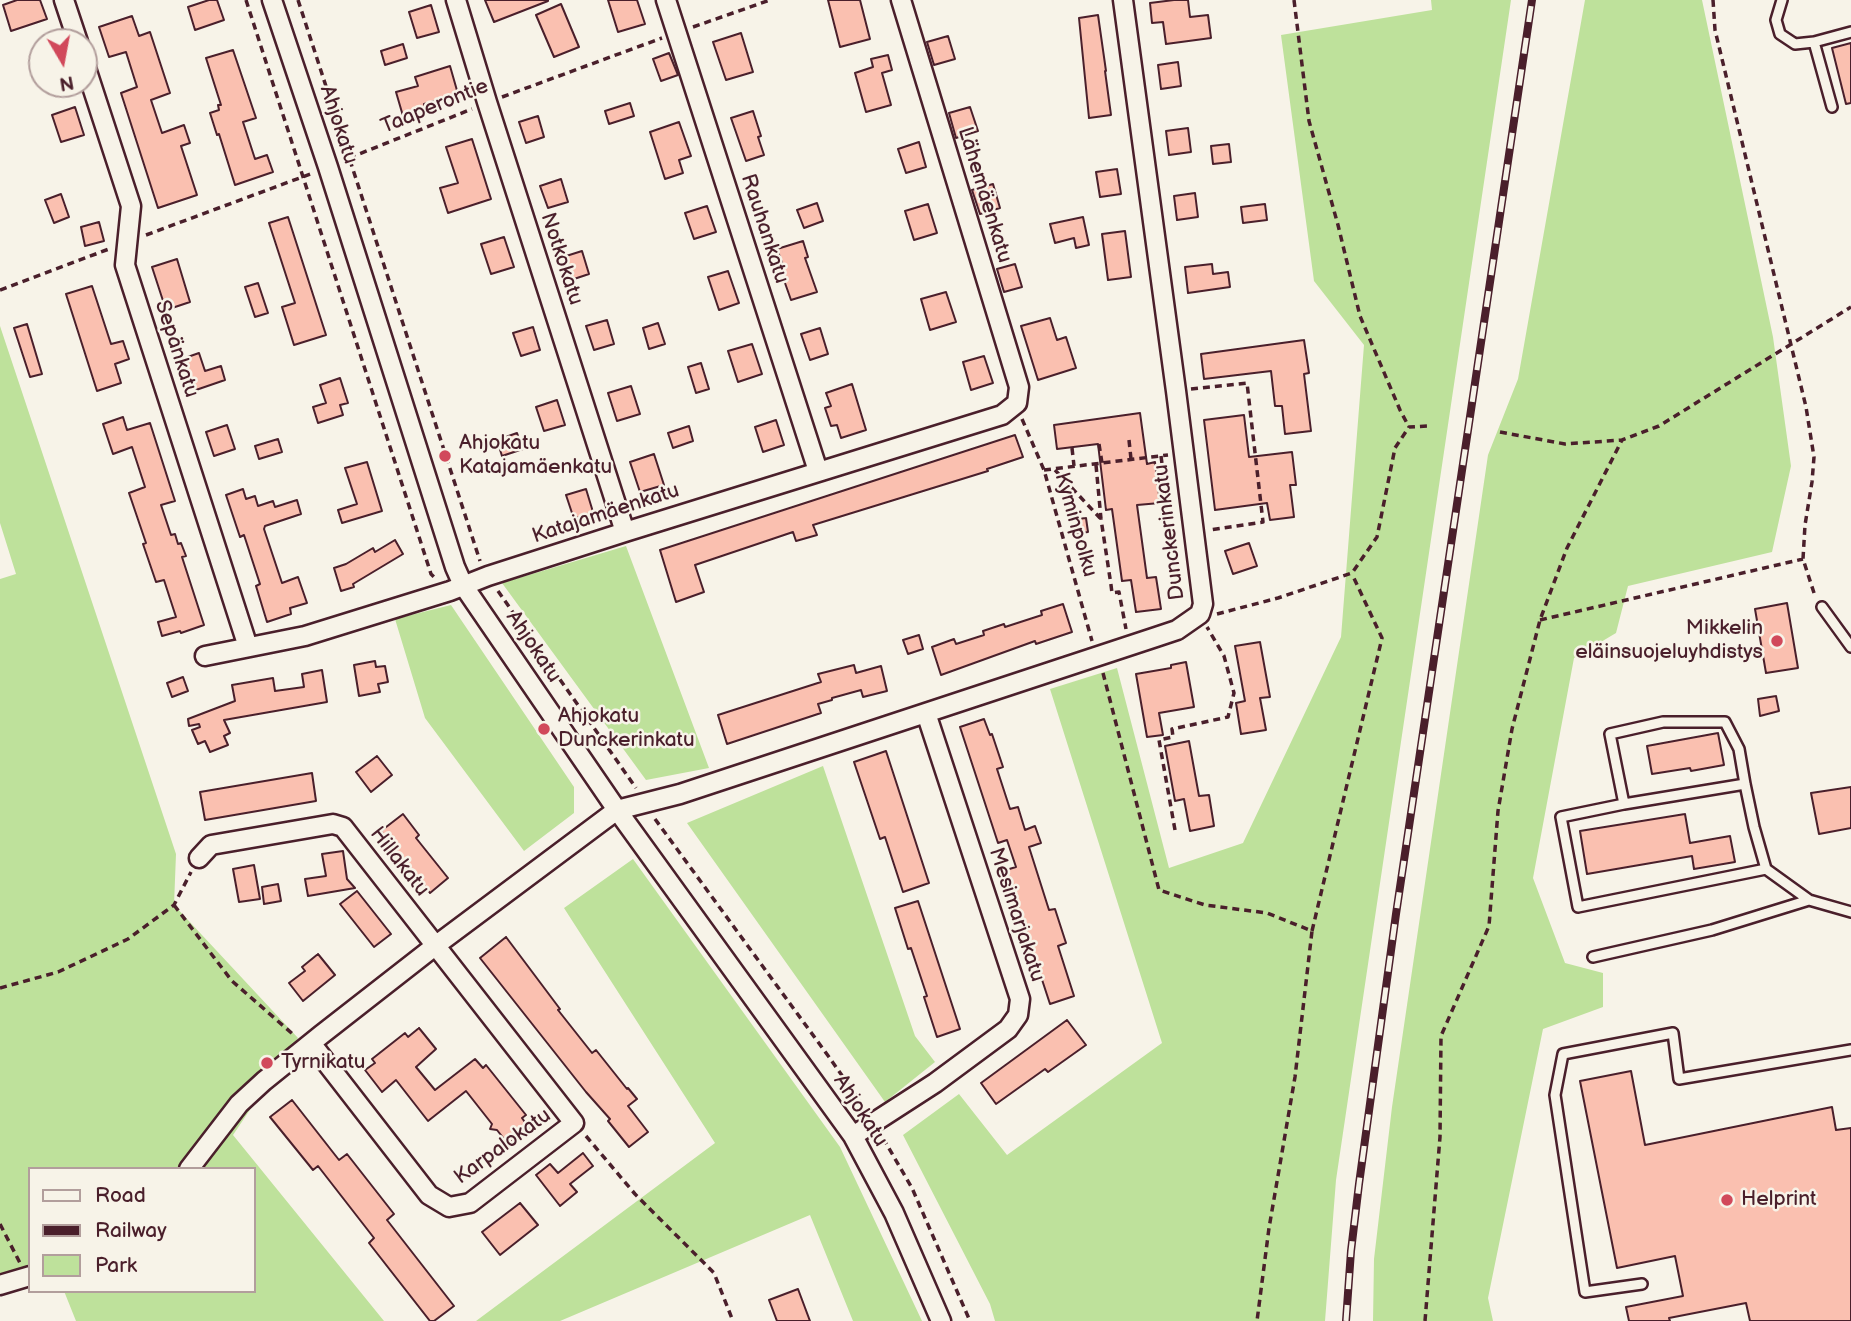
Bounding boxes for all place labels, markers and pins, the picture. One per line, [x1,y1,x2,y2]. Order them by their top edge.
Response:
place label: Ahjokatu Katajamäenkatu [459,431,612,481]
marker: Ahjokatu Katajamäenkatu [437,448,453,464]
place label: Mikkelin eläinsuojeluyhdistys [1575,616,1763,666]
marker: Mikkelin eläinsuojeluyhdistys [1769,633,1785,649]
place label: Ahjokatu Dunckerinkatu [558,704,695,754]
marker: Ahjokatu Dunckerinkatu [536,721,552,737]
place label: Tyrnikatu [281,1050,366,1076]
marker: Tyrnikatu [259,1055,275,1071]
place label: Helprint [1741,1187,1816,1213]
marker: Helprint [1719,1192,1735,1208]

